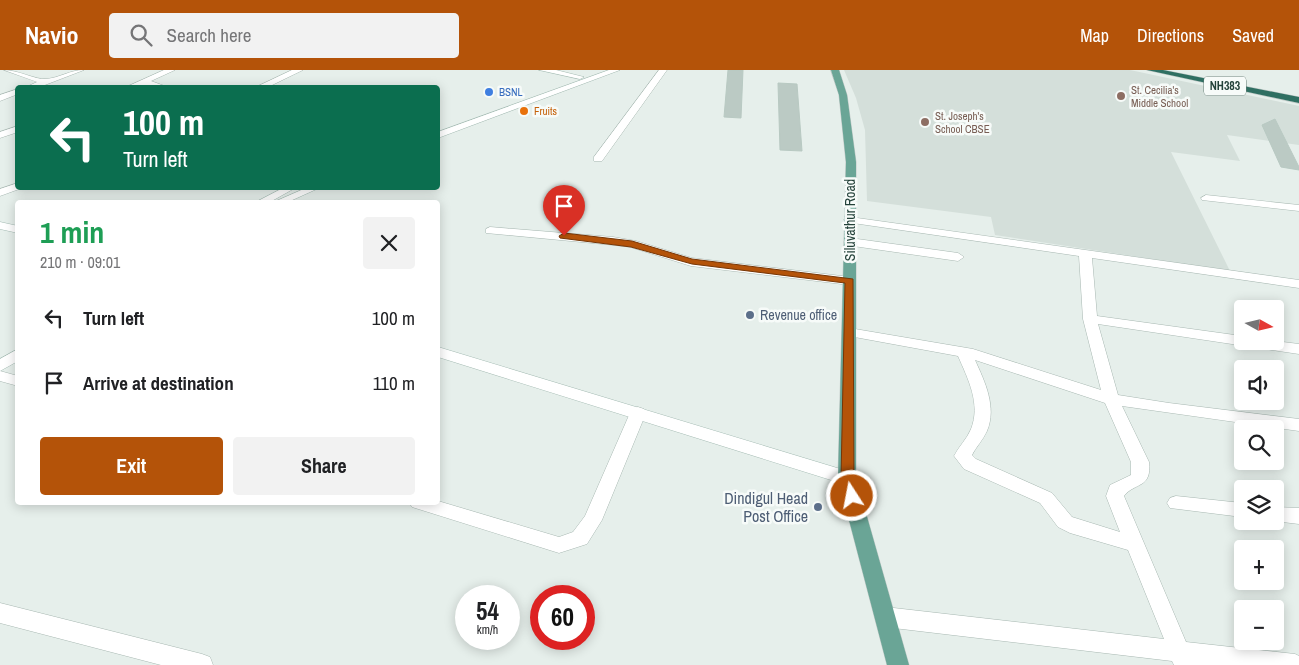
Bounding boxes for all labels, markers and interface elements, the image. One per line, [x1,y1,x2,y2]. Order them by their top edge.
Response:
search box [109,13,459,58]
text: Navio [25,19,79,51]
icon: search [127,21,155,49]
text: Search here [167,22,251,48]
text: Map [1080,23,1109,48]
text: Directions [1137,23,1204,48]
text: Saved [1232,23,1274,48]
road number: NH383 [1204,77,1246,96]
place label: St. Cecilia's Middle School [1131,83,1188,110]
place label: BSNL [499,85,523,99]
marker: BSNL [483,86,495,98]
marker: St. Cecilia's Middle School [1115,90,1127,102]
text: 100 m [123,99,204,146]
place label: Fruits [534,104,558,118]
icon: left [40,105,105,170]
marker: Fruits [518,105,530,117]
place label: St. Joseph's School CBSE [935,109,990,136]
marker: St. Joseph's School CBSE [919,116,931,128]
text: Turn left [123,144,188,174]
street label: Siluvathur Road [841,179,859,261]
pin [543,185,585,236]
icon: arrive [550,192,578,220]
text: 1 min [40,212,104,252]
button: close [363,217,415,269]
text: 210 m · 09:01 [40,251,120,273]
north arrow [1234,300,1284,350]
map controls [1234,300,1284,650]
icon: left [40,304,68,332]
text: Turn left [83,305,144,331]
text: 100 m [372,305,415,331]
place label: Revenue office [760,306,837,324]
marker: Revenue office [744,309,756,321]
button: sound [1234,360,1284,410]
icon: arrive [40,369,68,397]
text: Arrive at destination [83,370,234,396]
text: 110 m [373,370,415,396]
button: search [1234,420,1284,470]
button: Exit [40,437,223,495]
button: Share [233,437,415,495]
position arrow [825,469,877,521]
button: layers [1234,480,1284,530]
place label: Dindigul Head Post Office [724,487,808,527]
marker: Dindigul Head Post Office [812,501,824,513]
button: + [1234,540,1284,590]
speed limit sign: 60 [530,585,595,650]
text: 54 [476,594,499,628]
button: − [1234,600,1284,650]
text: km/h [477,622,498,638]

